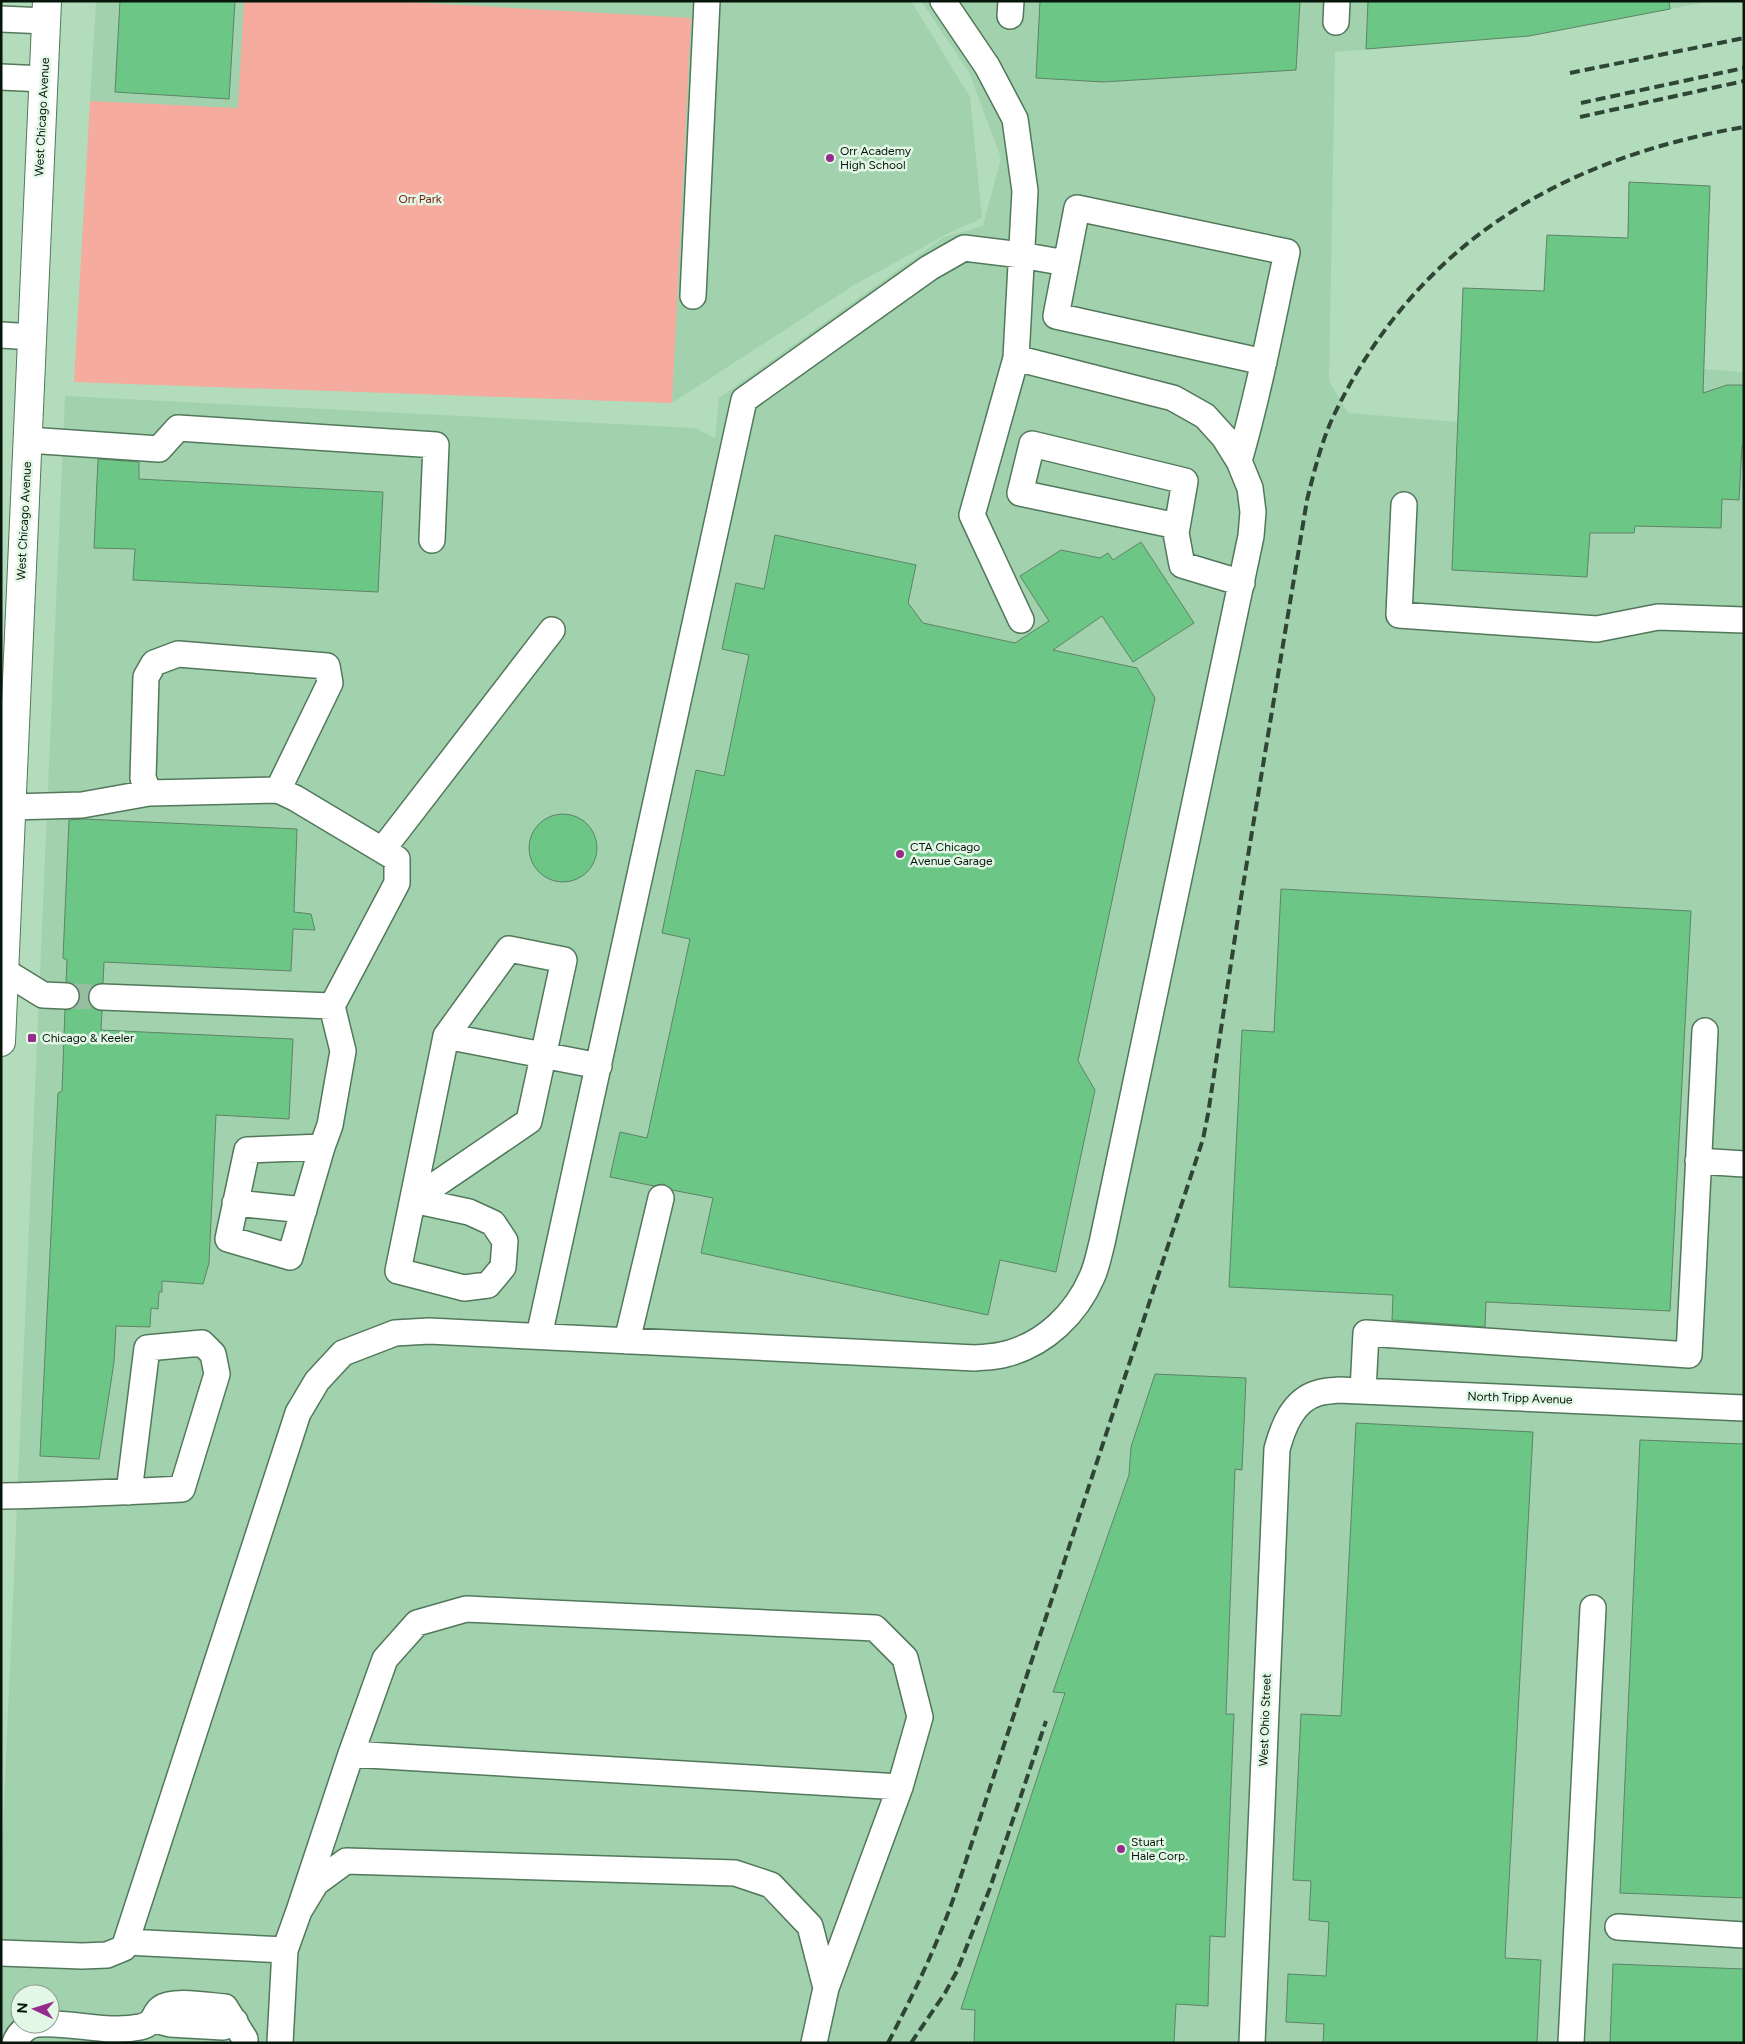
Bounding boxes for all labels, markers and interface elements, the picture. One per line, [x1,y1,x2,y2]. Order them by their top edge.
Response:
street label: West Chicago Avenue [32,57,52,177]
place label: Orr Academy High School [840,144,912,172]
marker: Orr Academy High School [824,152,836,164]
park label: Orr Park [398,192,442,206]
street label: West Chicago Avenue [14,461,34,581]
place label: CTA Chicago Avenue Garage [910,840,993,868]
marker: CTA Chicago Avenue Garage [894,848,906,860]
place label: Chicago & Keeler [42,1031,134,1045]
marker: Chicago & Keeler [26,1032,38,1044]
street label: North Tripp Avenue [1467,1389,1573,1407]
street label: West Ohio Street [1256,1673,1274,1767]
place label: Stuart Hale Corp. [1131,1835,1188,1863]
marker: Stuart Hale Corp. [1115,1843,1127,1855]
north arrow [10,1984,60,2034]
text: N [14,2002,31,2014]

